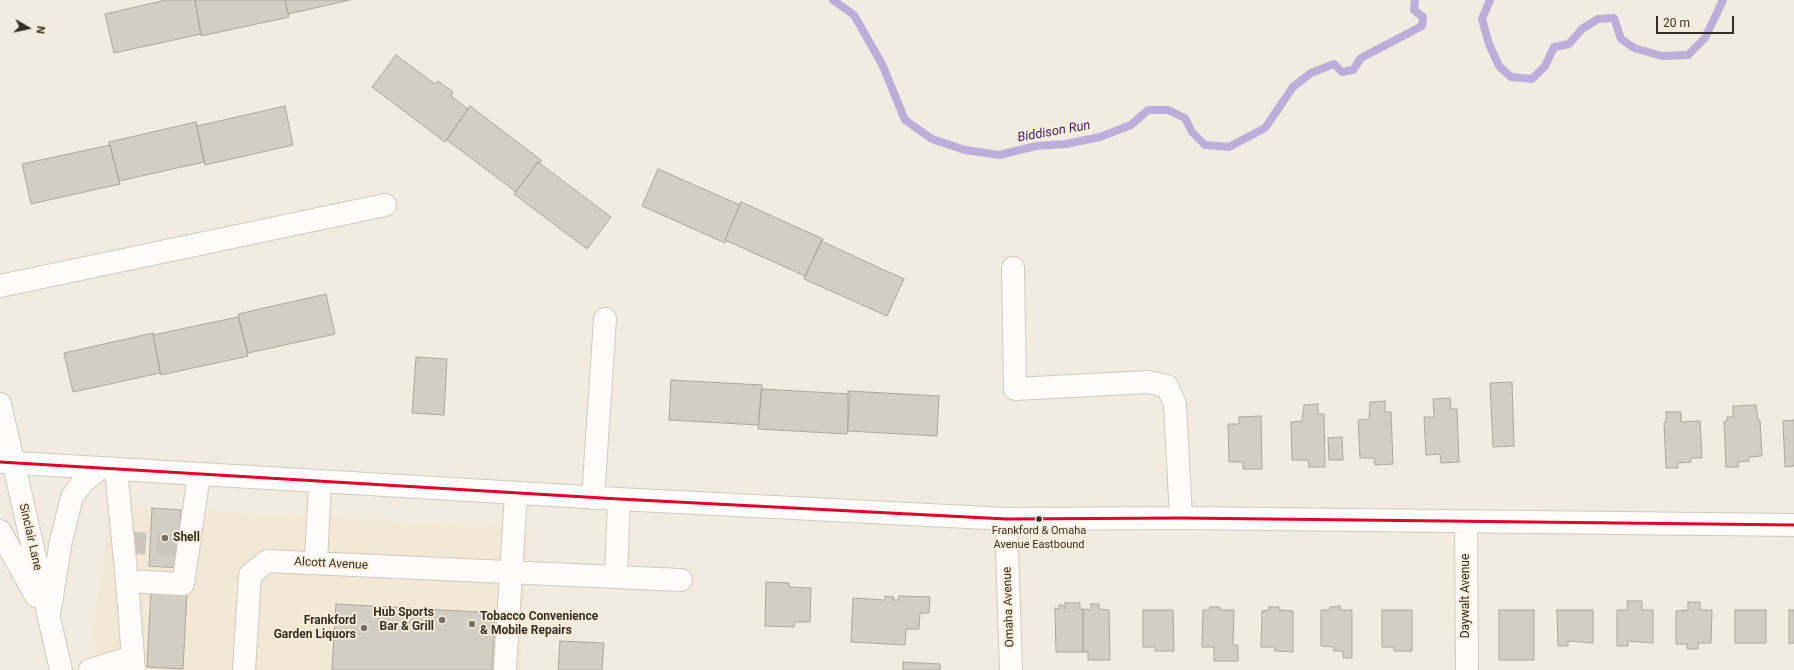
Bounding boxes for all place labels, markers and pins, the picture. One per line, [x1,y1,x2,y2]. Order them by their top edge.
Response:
marker: Frankford & Omaha Avenue Eastbound [1034,514,1044,524]
place label: Frankford & Omaha Avenue Eastbound [992,524,1086,550]
place label: Shell [173,531,200,545]
marker: Shell [160,533,170,543]
place label: Hub Sports Bar & Grill [373,606,434,634]
place label: Tobacco Convenience & Mobile Repairs [480,610,598,638]
place label: Frankford Garden Liquors [274,614,356,642]
marker: Hub Sports Bar & Grill [437,615,447,625]
marker: Tobacco Convenience & Mobile Repairs [467,619,477,629]
marker: Frankford Garden Liquors [359,623,369,633]

